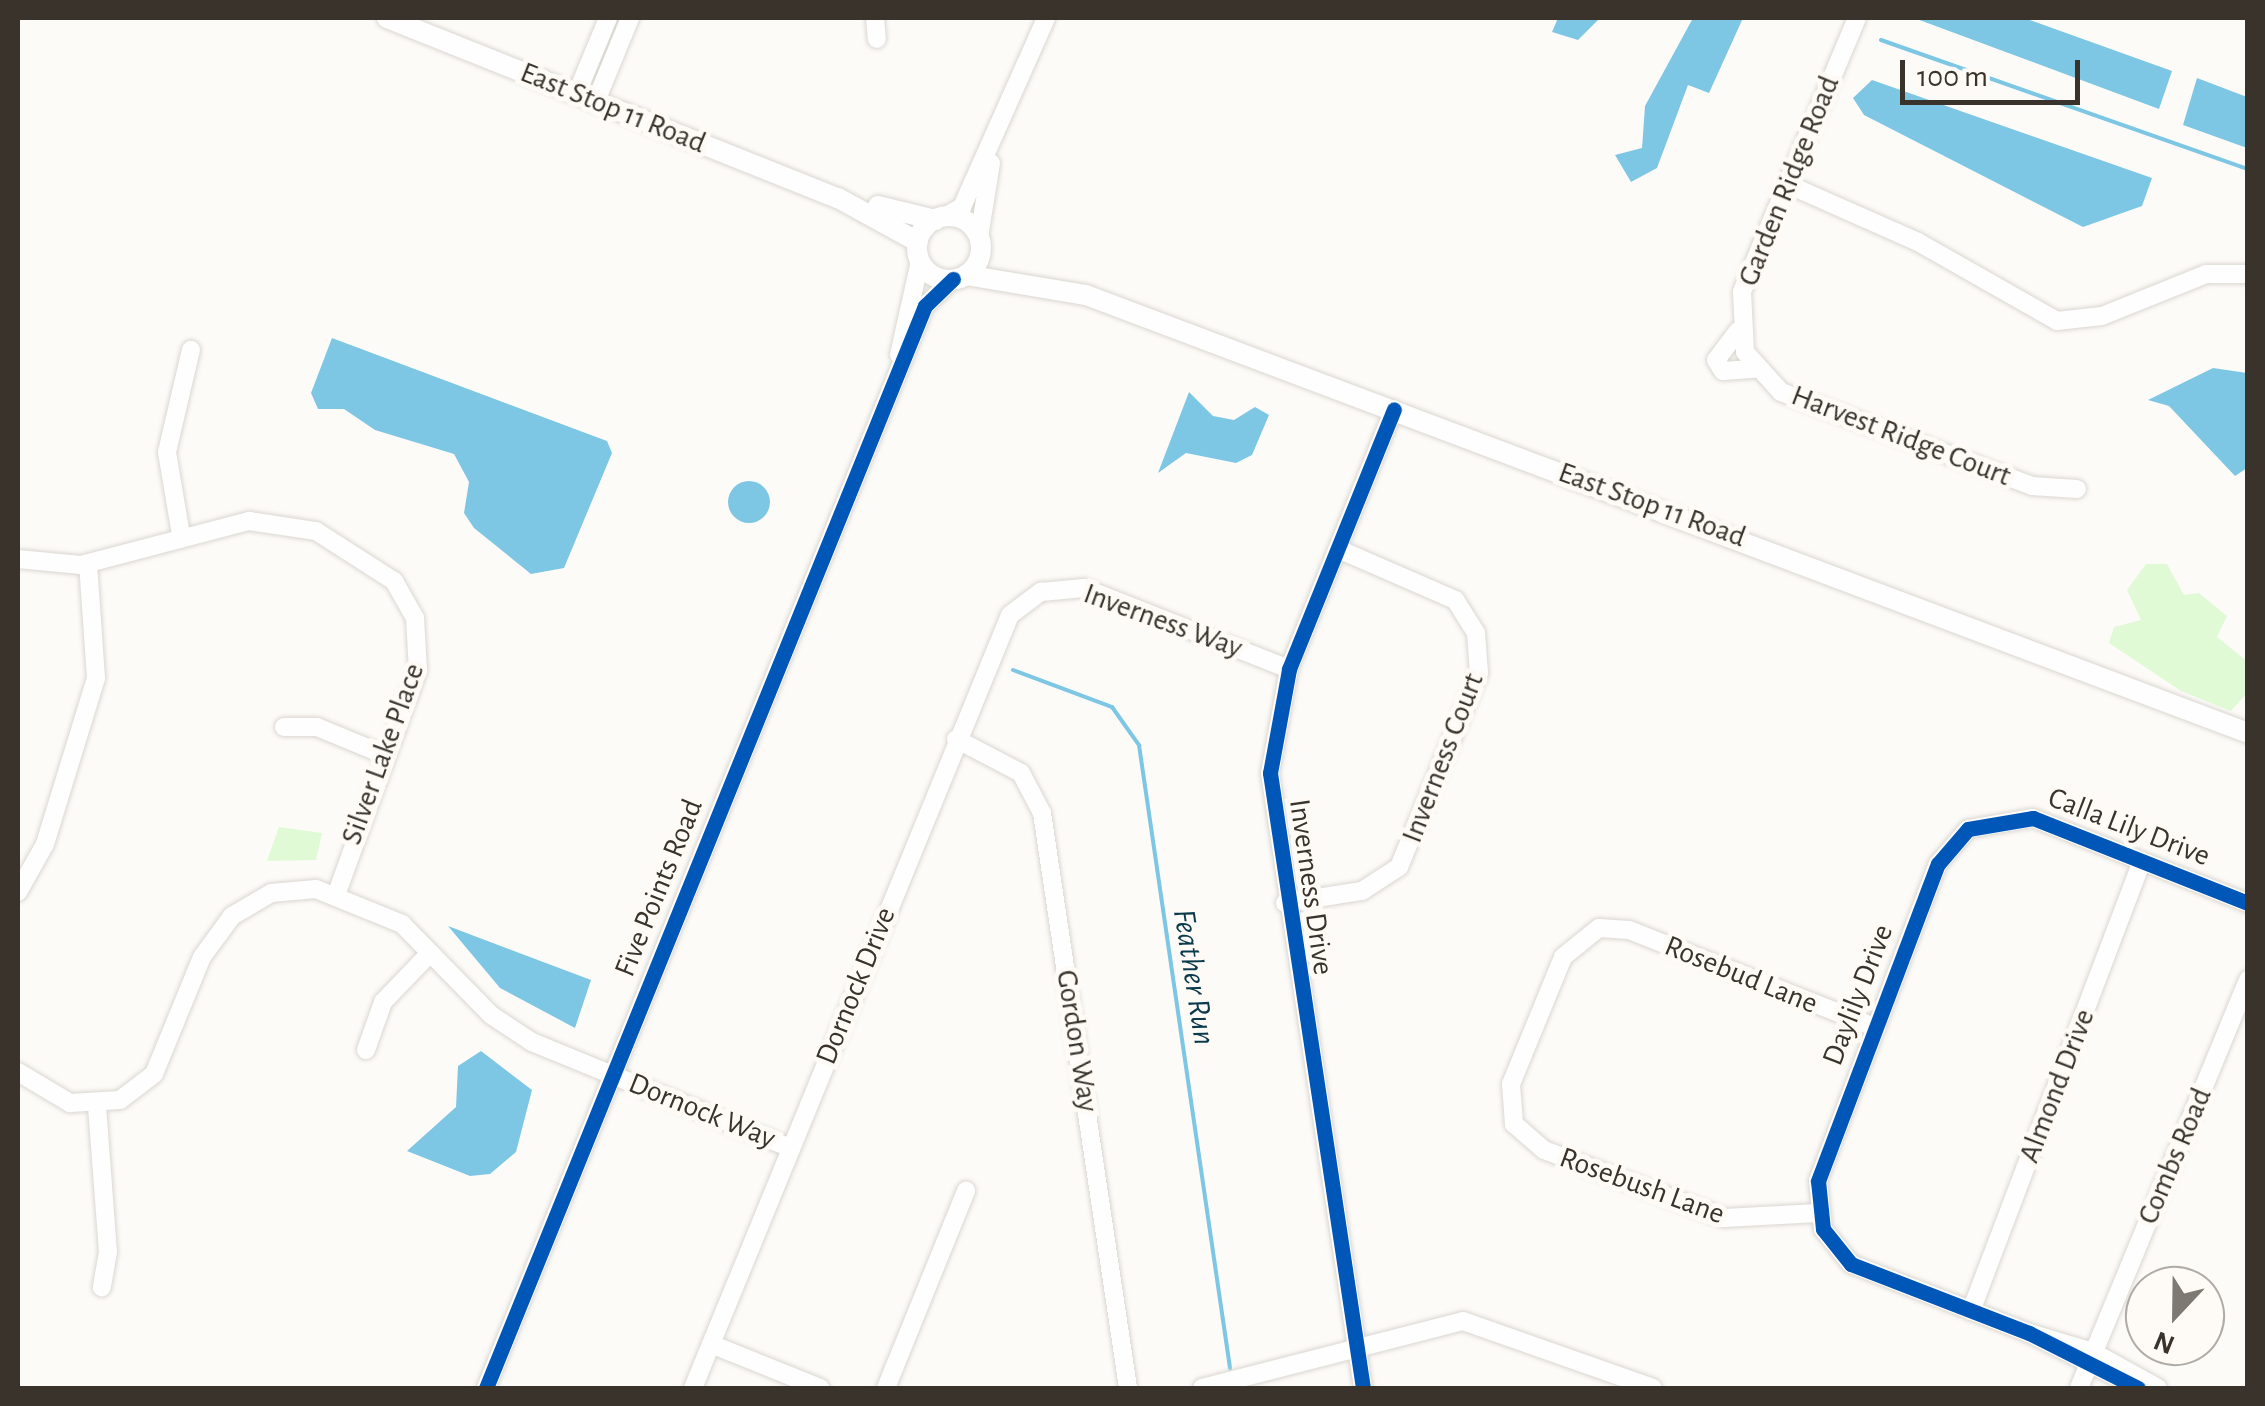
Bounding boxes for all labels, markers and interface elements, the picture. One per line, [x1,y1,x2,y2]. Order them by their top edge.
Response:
scale bar [1905,40,2085,102]
street label: East Stop 11 Road [515,54,711,162]
text: 100 m [1917,62,1988,92]
street label: Garden Ridge Road [1730,71,1848,291]
street label: Harvest Ridge Court [1786,378,2016,494]
street label: East Stop 11 Road [1553,454,1751,556]
street label: Inverness Way [1079,576,1247,666]
street label: Silver Lake Place [334,659,432,849]
street label: Inverness Court [1394,668,1492,848]
street label: Calla Lily Drive [2043,780,2215,874]
street label: Five Points Road [607,794,711,982]
street label: Inverness Drive [1281,797,1341,977]
street label: Dornock Drive [808,902,904,1070]
water label: Feather Run [1164,906,1224,1048]
street label: Daylily Drive [1815,920,1901,1070]
street label: Rosebud Lane [1659,928,1823,1022]
street label: Gordon Way [1048,967,1106,1115]
street label: Almond Drive [2011,1004,2103,1168]
street label: Dornock Way [623,1065,781,1157]
street label: Combs Road [2130,1082,2220,1230]
street label: Rosebush Lane [1555,1140,1729,1232]
north arrow [2125,1266,2225,1366]
text: N [2150,1325,2179,1359]

